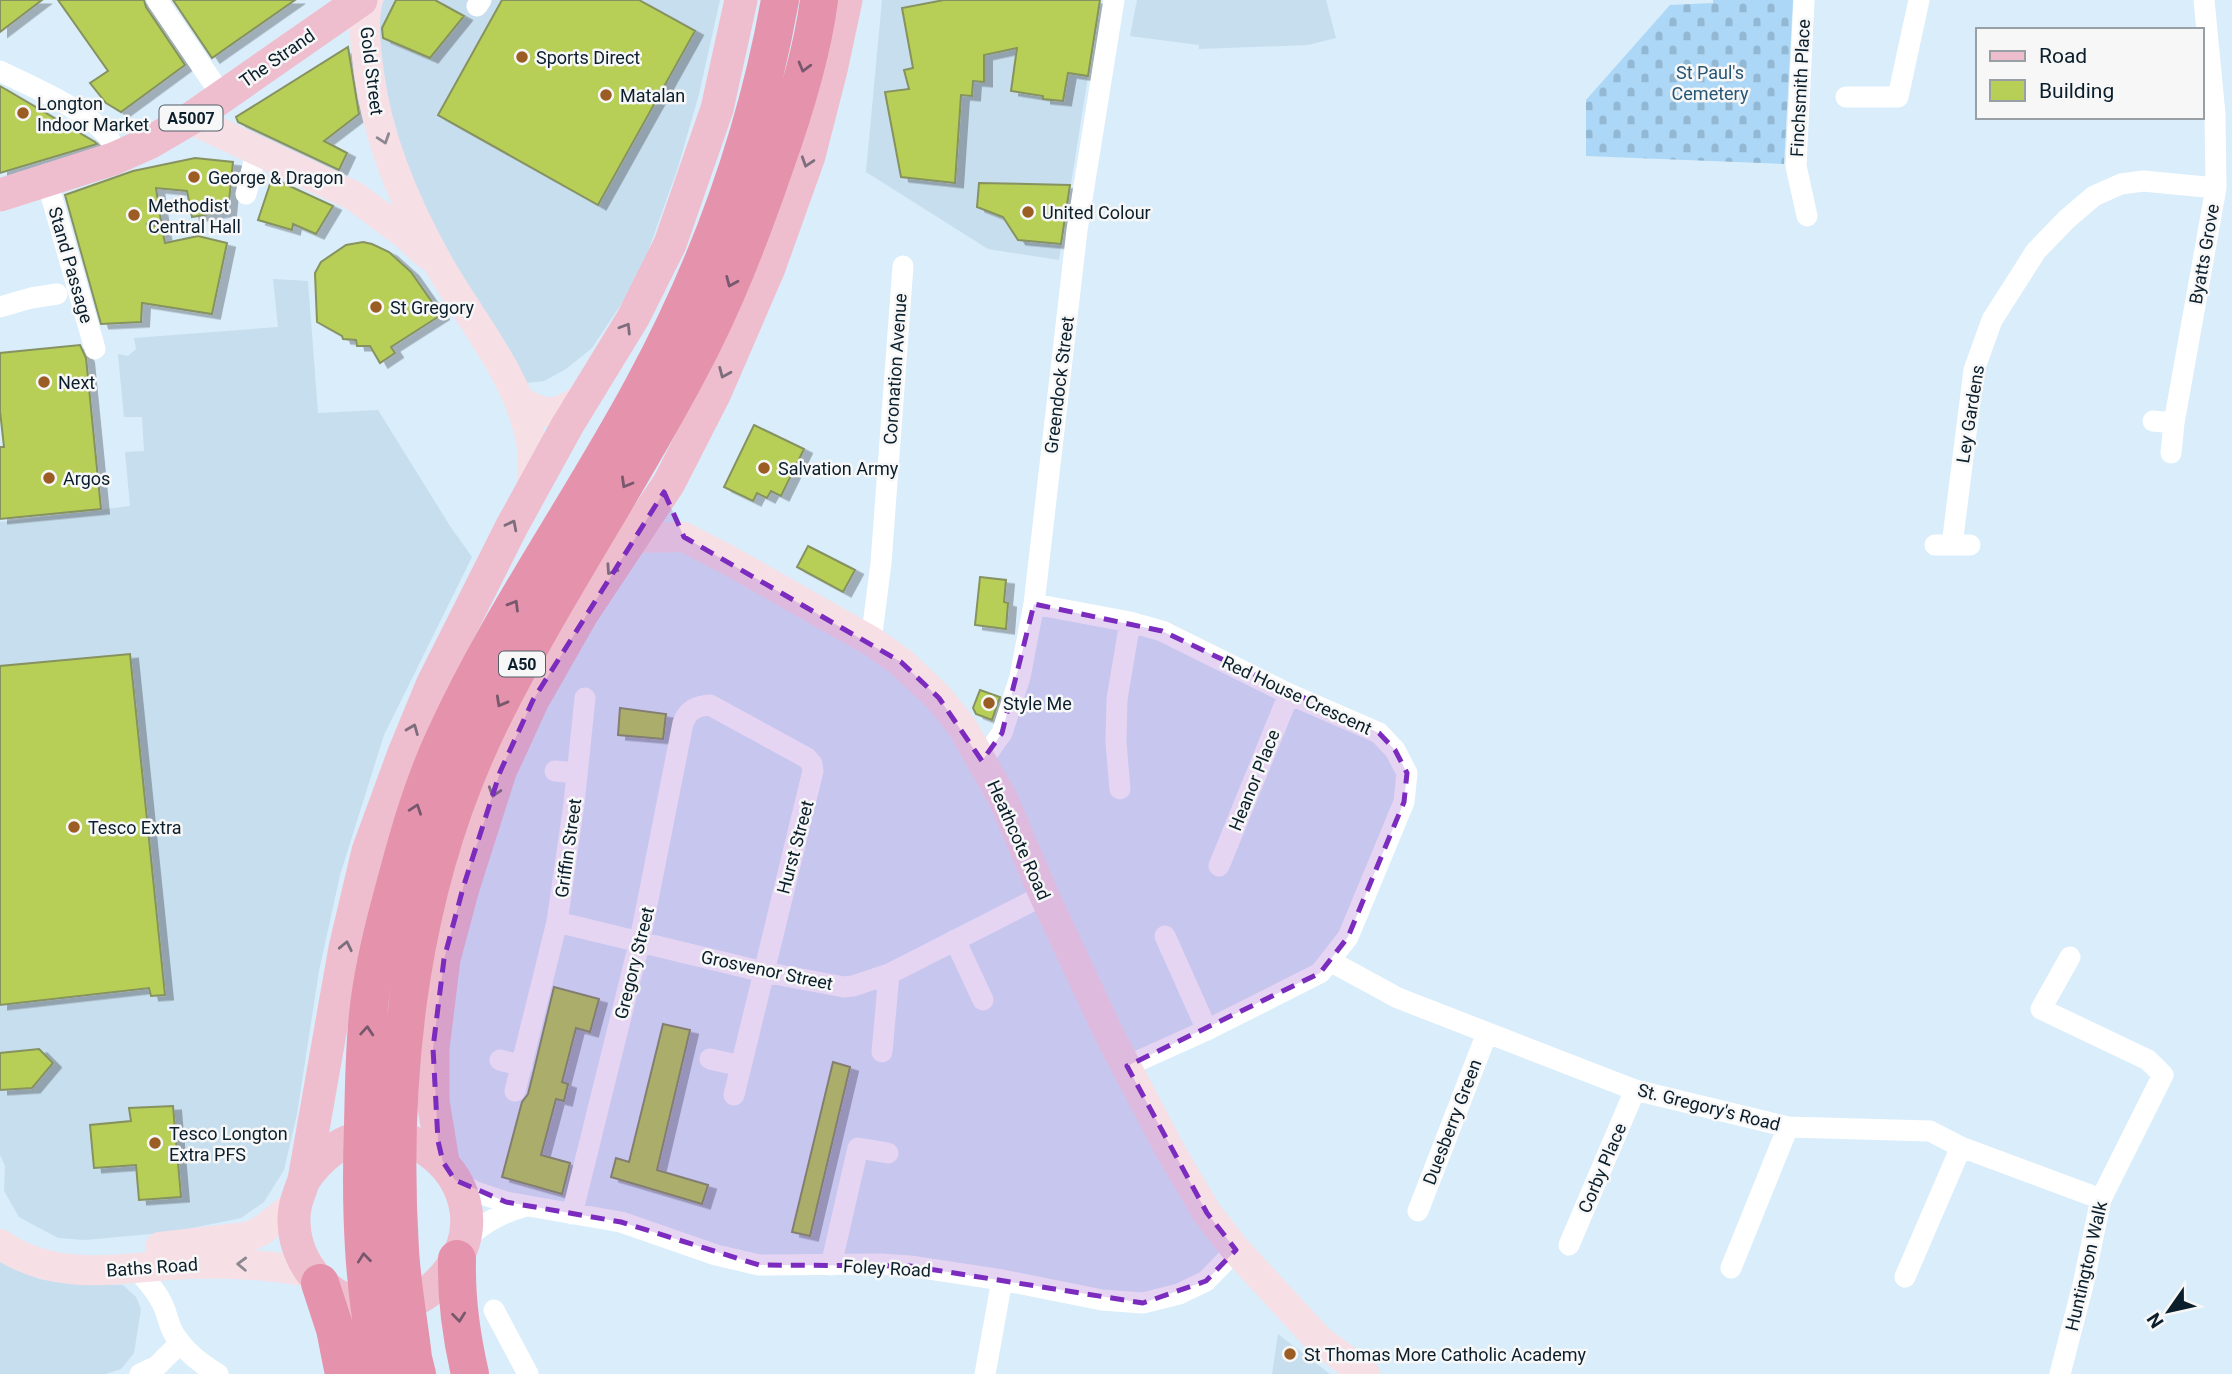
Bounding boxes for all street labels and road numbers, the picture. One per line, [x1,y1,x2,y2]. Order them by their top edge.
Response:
street label: Finchsmith Place [1786,19,1814,157]
street label: The Strand [235,24,319,92]
street label: Gold Street [356,26,388,117]
road number: A5007 [160,106,222,130]
street label: Byatts Grove [2185,202,2223,306]
street label: Stand Passage [44,204,98,326]
street label: Coronation Avenue [879,293,911,445]
street label: Greendock Street [1040,315,1078,455]
street label: Ley Gardens [1952,363,1988,465]
street label: Red House Crescent [1219,651,1375,739]
road number: A50 [499,652,545,677]
street label: Heanor Place [1224,726,1284,834]
street label: Heathcote Road [983,777,1055,903]
street label: Griffin Street [551,797,585,899]
street label: Hurst Street [772,798,818,896]
street label: Gregory Street [610,905,658,1021]
street label: Grosvenor Street [699,946,835,994]
street label: Duesberry Green [1418,1056,1486,1188]
street label: St. Gregory's Road [1635,1079,1783,1135]
street label: Corby Place [1574,1120,1630,1216]
street label: Huntington Walk [2061,1198,2111,1333]
street label: Baths Road [105,1253,199,1281]
street label: Foley Road [842,1255,932,1281]

